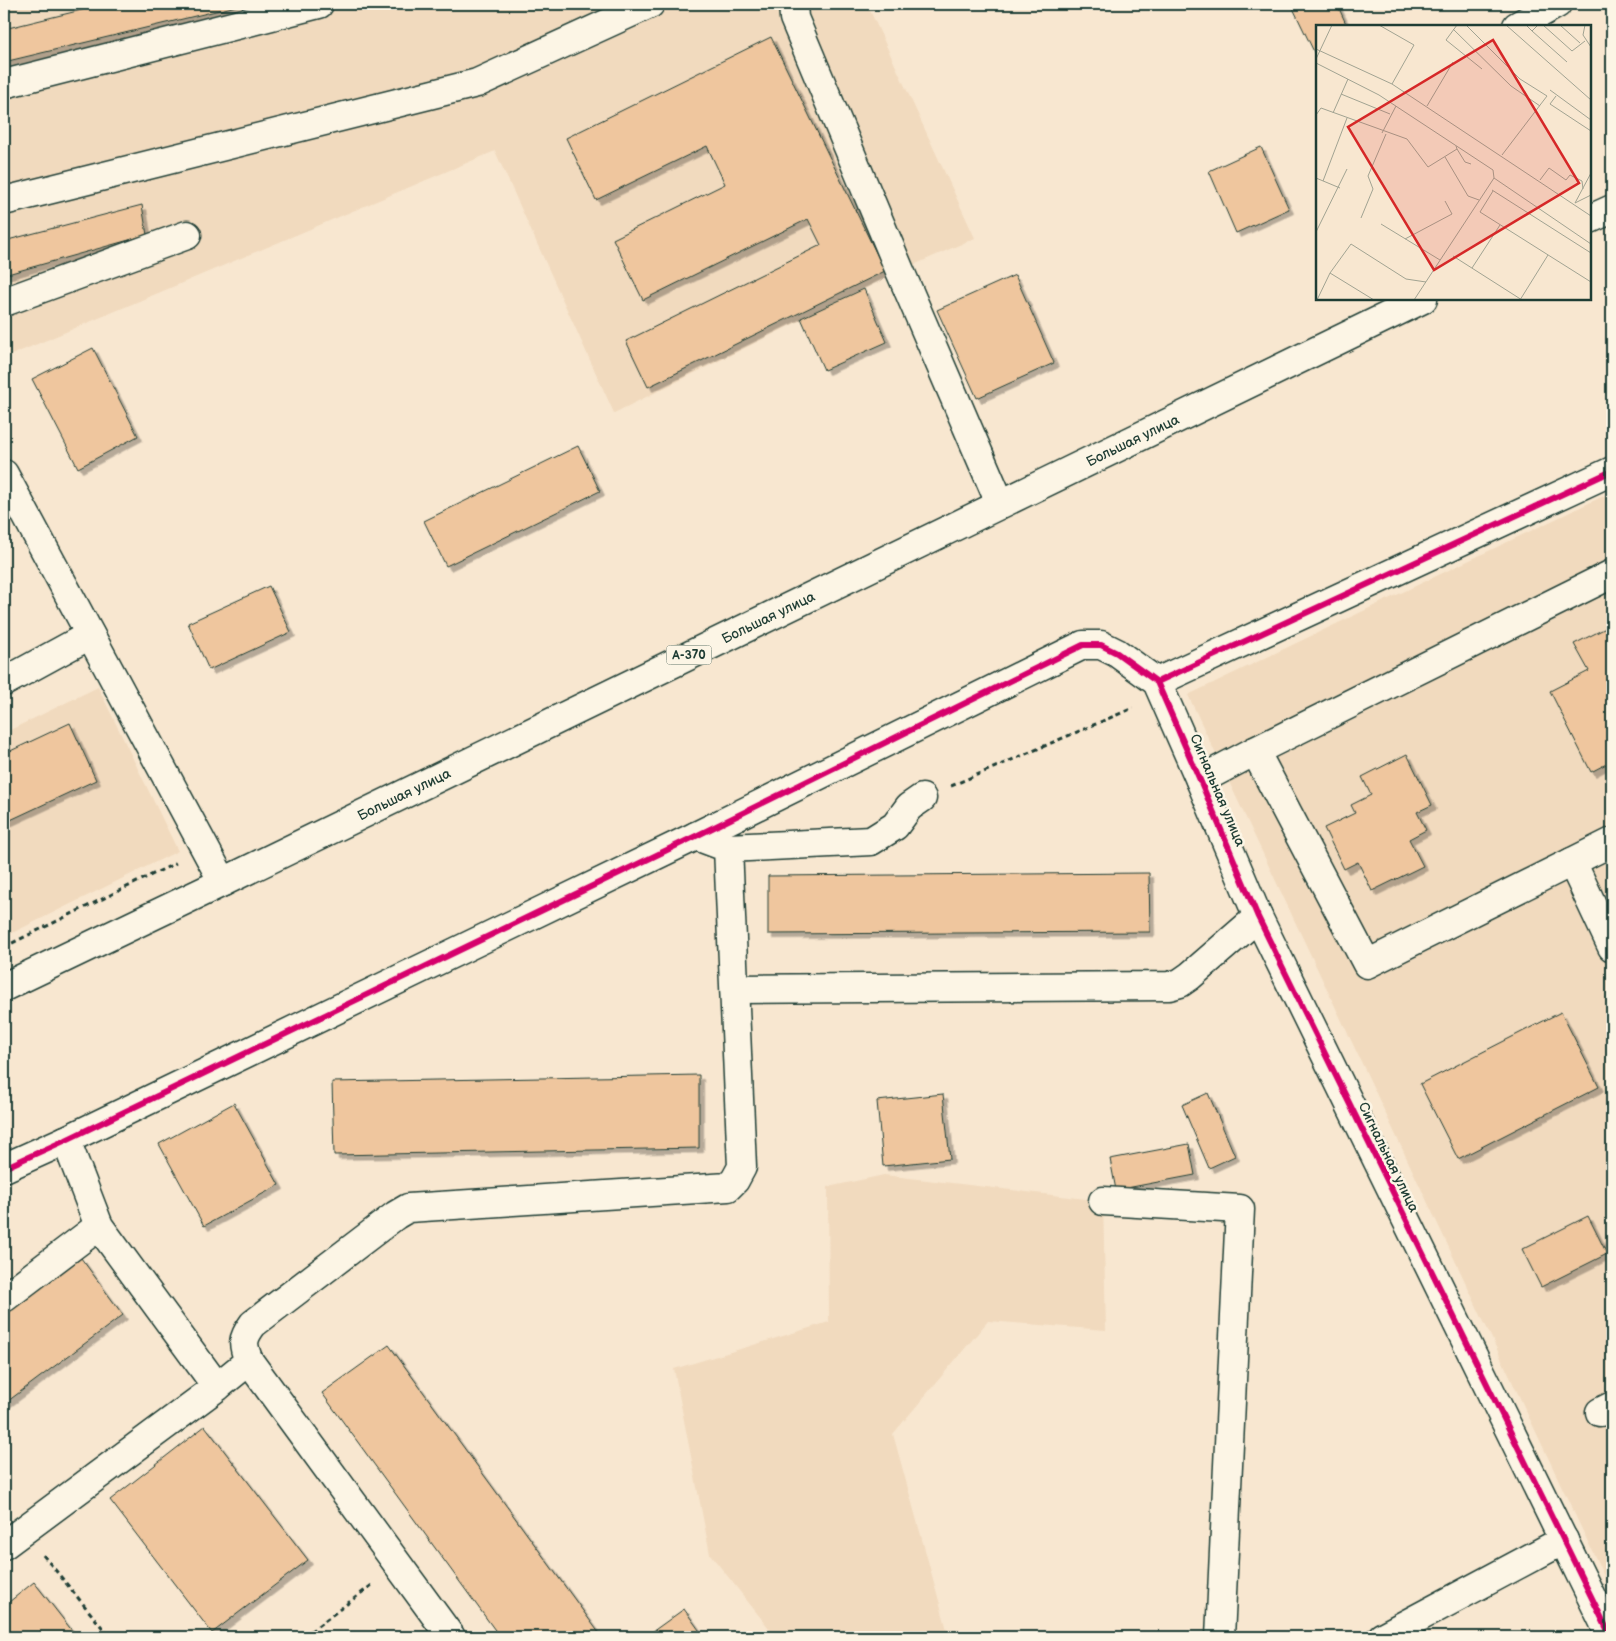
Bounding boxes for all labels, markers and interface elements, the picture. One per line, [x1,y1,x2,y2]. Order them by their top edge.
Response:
inset map [1316,25,1591,300]
street label: Большая улица [1083,411,1183,470]
street label: Большая улица [719,588,818,647]
road number: А-370 [666,646,712,664]
street label: Сигнальная улица [1186,731,1249,850]
street label: Большая улица [355,764,454,824]
street label: Сигнальная улица [1355,1099,1423,1216]

